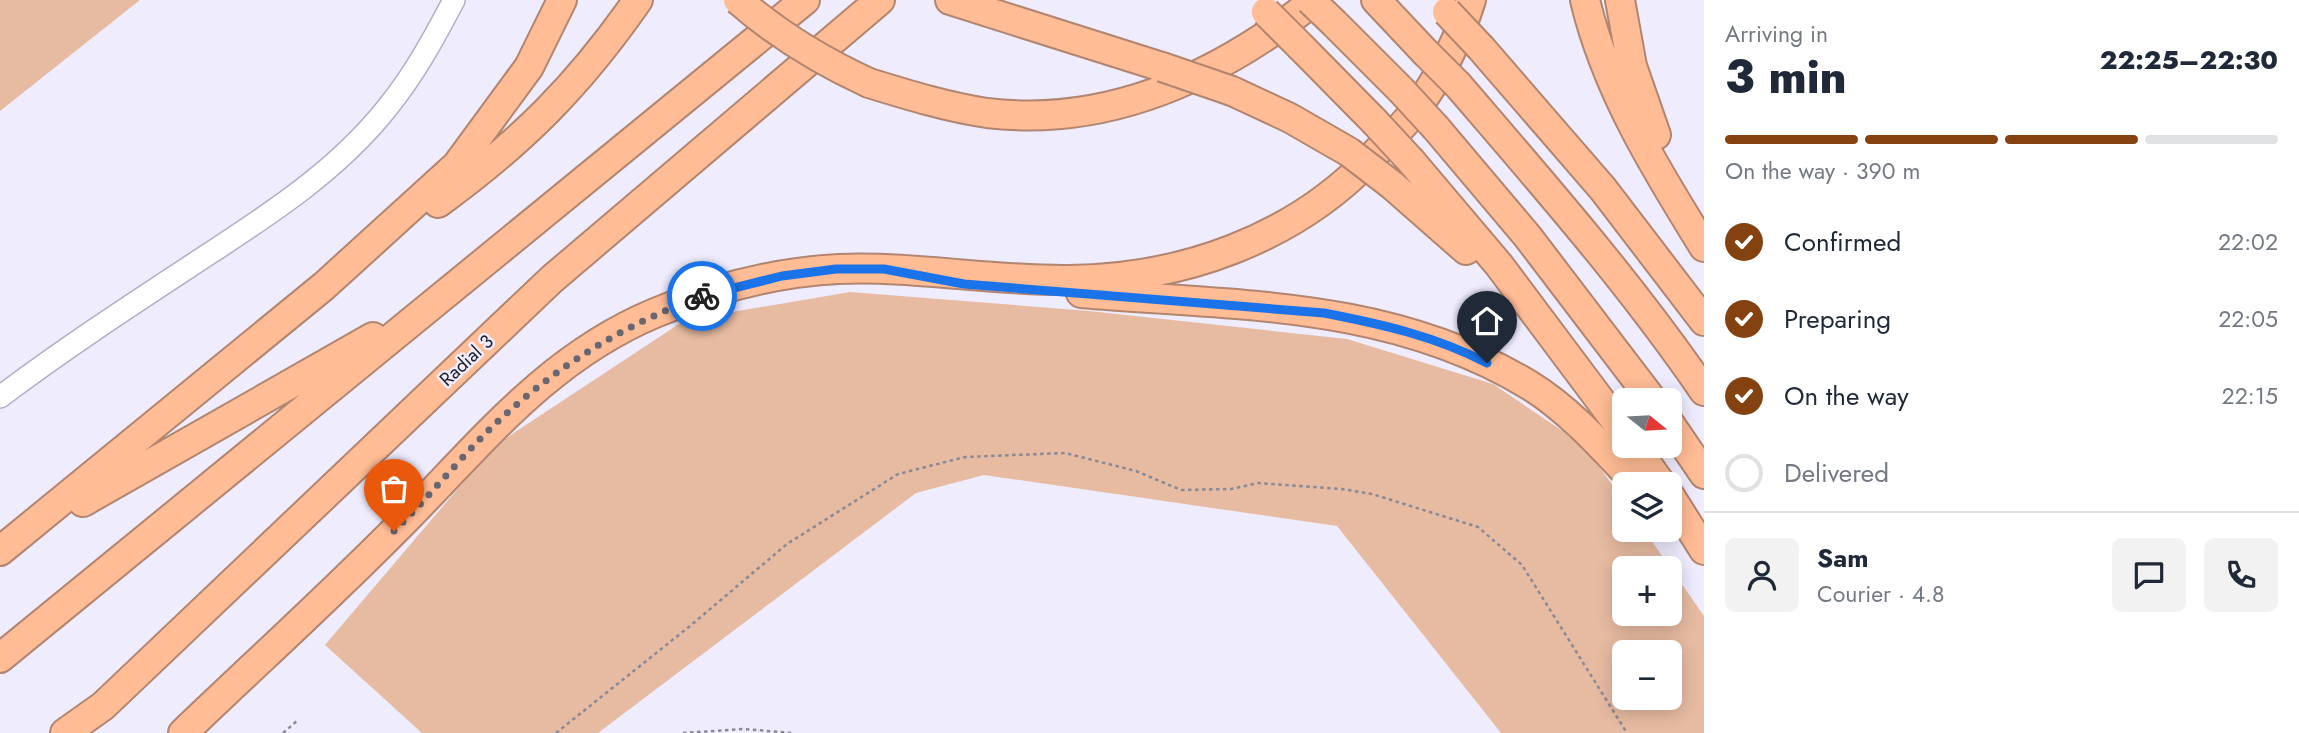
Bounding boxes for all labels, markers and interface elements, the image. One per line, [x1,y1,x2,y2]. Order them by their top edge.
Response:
text: Arriving in [1725,17,1828,51]
text: 22:25–22:30 [2100,41,2278,79]
text: 3 min [1725,44,1847,110]
text: On the way · 390 m [1725,154,1920,188]
icon: check [1725,223,1763,261]
text: Confirmed [1784,223,1901,261]
text: 22:02 [2218,225,2278,259]
courier [667,261,737,331]
icon: bike [683,277,721,315]
pin [1457,291,1517,363]
icon: check [1725,300,1763,338]
text: Preparing [1784,300,1891,338]
icon: home [1468,302,1506,340]
text: 22:05 [2218,302,2278,336]
street label: Radial 3 [433,328,499,392]
icon: check [1725,377,1763,415]
text: On the way [1784,377,1909,415]
text: 22:15 [2222,379,2278,413]
north arrow [1612,388,1682,458]
map controls [1612,388,1682,710]
text: Delivered [1784,454,1889,492]
pin [364,459,424,531]
icon: bag [375,470,413,508]
button: layers [1612,472,1682,542]
button: person [1725,538,1799,612]
button: chat [2112,538,2186,612]
button: phone [2204,538,2278,612]
text: Sam [1817,539,1869,577]
button: + [1612,556,1682,626]
text: Courier · 4.8 [1817,577,1945,611]
button: − [1612,640,1682,710]

